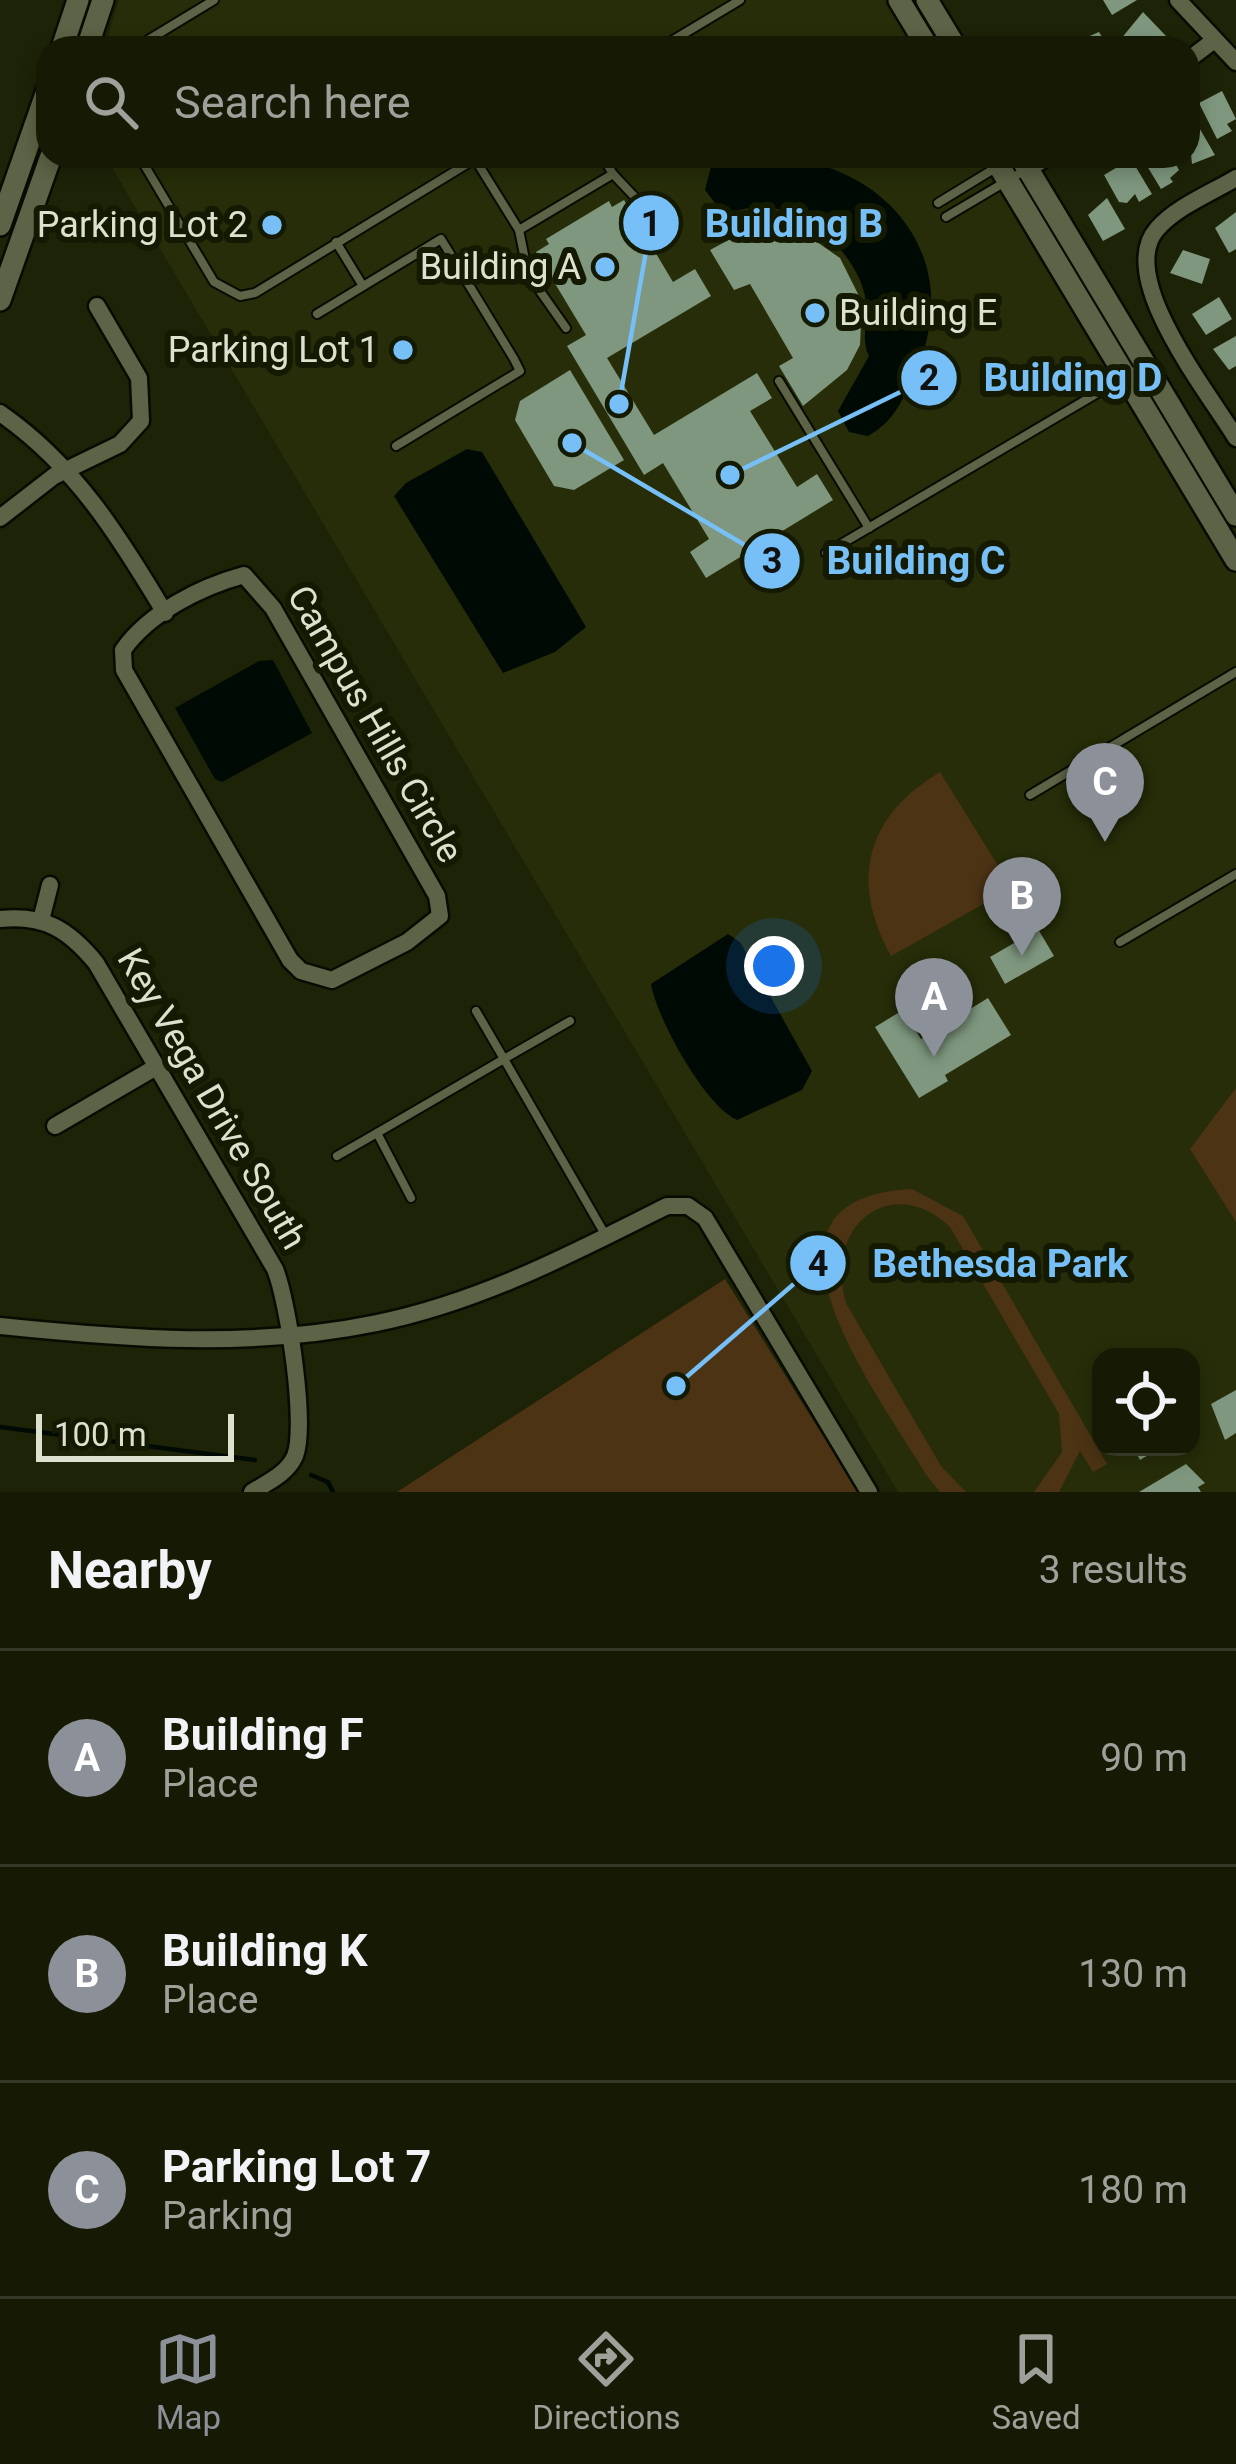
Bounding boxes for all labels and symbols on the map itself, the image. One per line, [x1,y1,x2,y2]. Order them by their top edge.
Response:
callout: Building B [621,186,907,261]
text: Building B [705,201,883,247]
text: 1 [641,203,661,245]
place label: Parking Lot 2 [37,204,248,246]
marker: Parking Lot 2 [259,212,285,238]
place label: Building A [420,246,582,288]
marker: Building A [592,254,618,280]
place label: Building E [839,292,997,334]
marker: Building E [802,300,828,326]
place label: Parking Lot 1 [168,329,379,371]
marker: Parking Lot 1 [390,337,416,363]
callout: Building D [899,340,1186,415]
text: Building D [984,355,1162,401]
text: 2 [919,357,939,399]
callout: Building C [742,523,1029,598]
text: Building C [826,538,1006,584]
text: 3 [762,540,782,582]
street label: Campus Hills Circle [279,578,471,870]
pin: C [1066,743,1144,842]
pin: B [983,857,1061,956]
your location [744,936,804,996]
street label: Key Vega Drive South [109,941,315,1257]
pin: A [895,958,973,1057]
callout: Bethesda Park [788,1226,1152,1301]
text: Bethesda Park [872,1241,1129,1287]
text: 4 [808,1243,828,1285]
scale bar [36,1408,234,1461]

